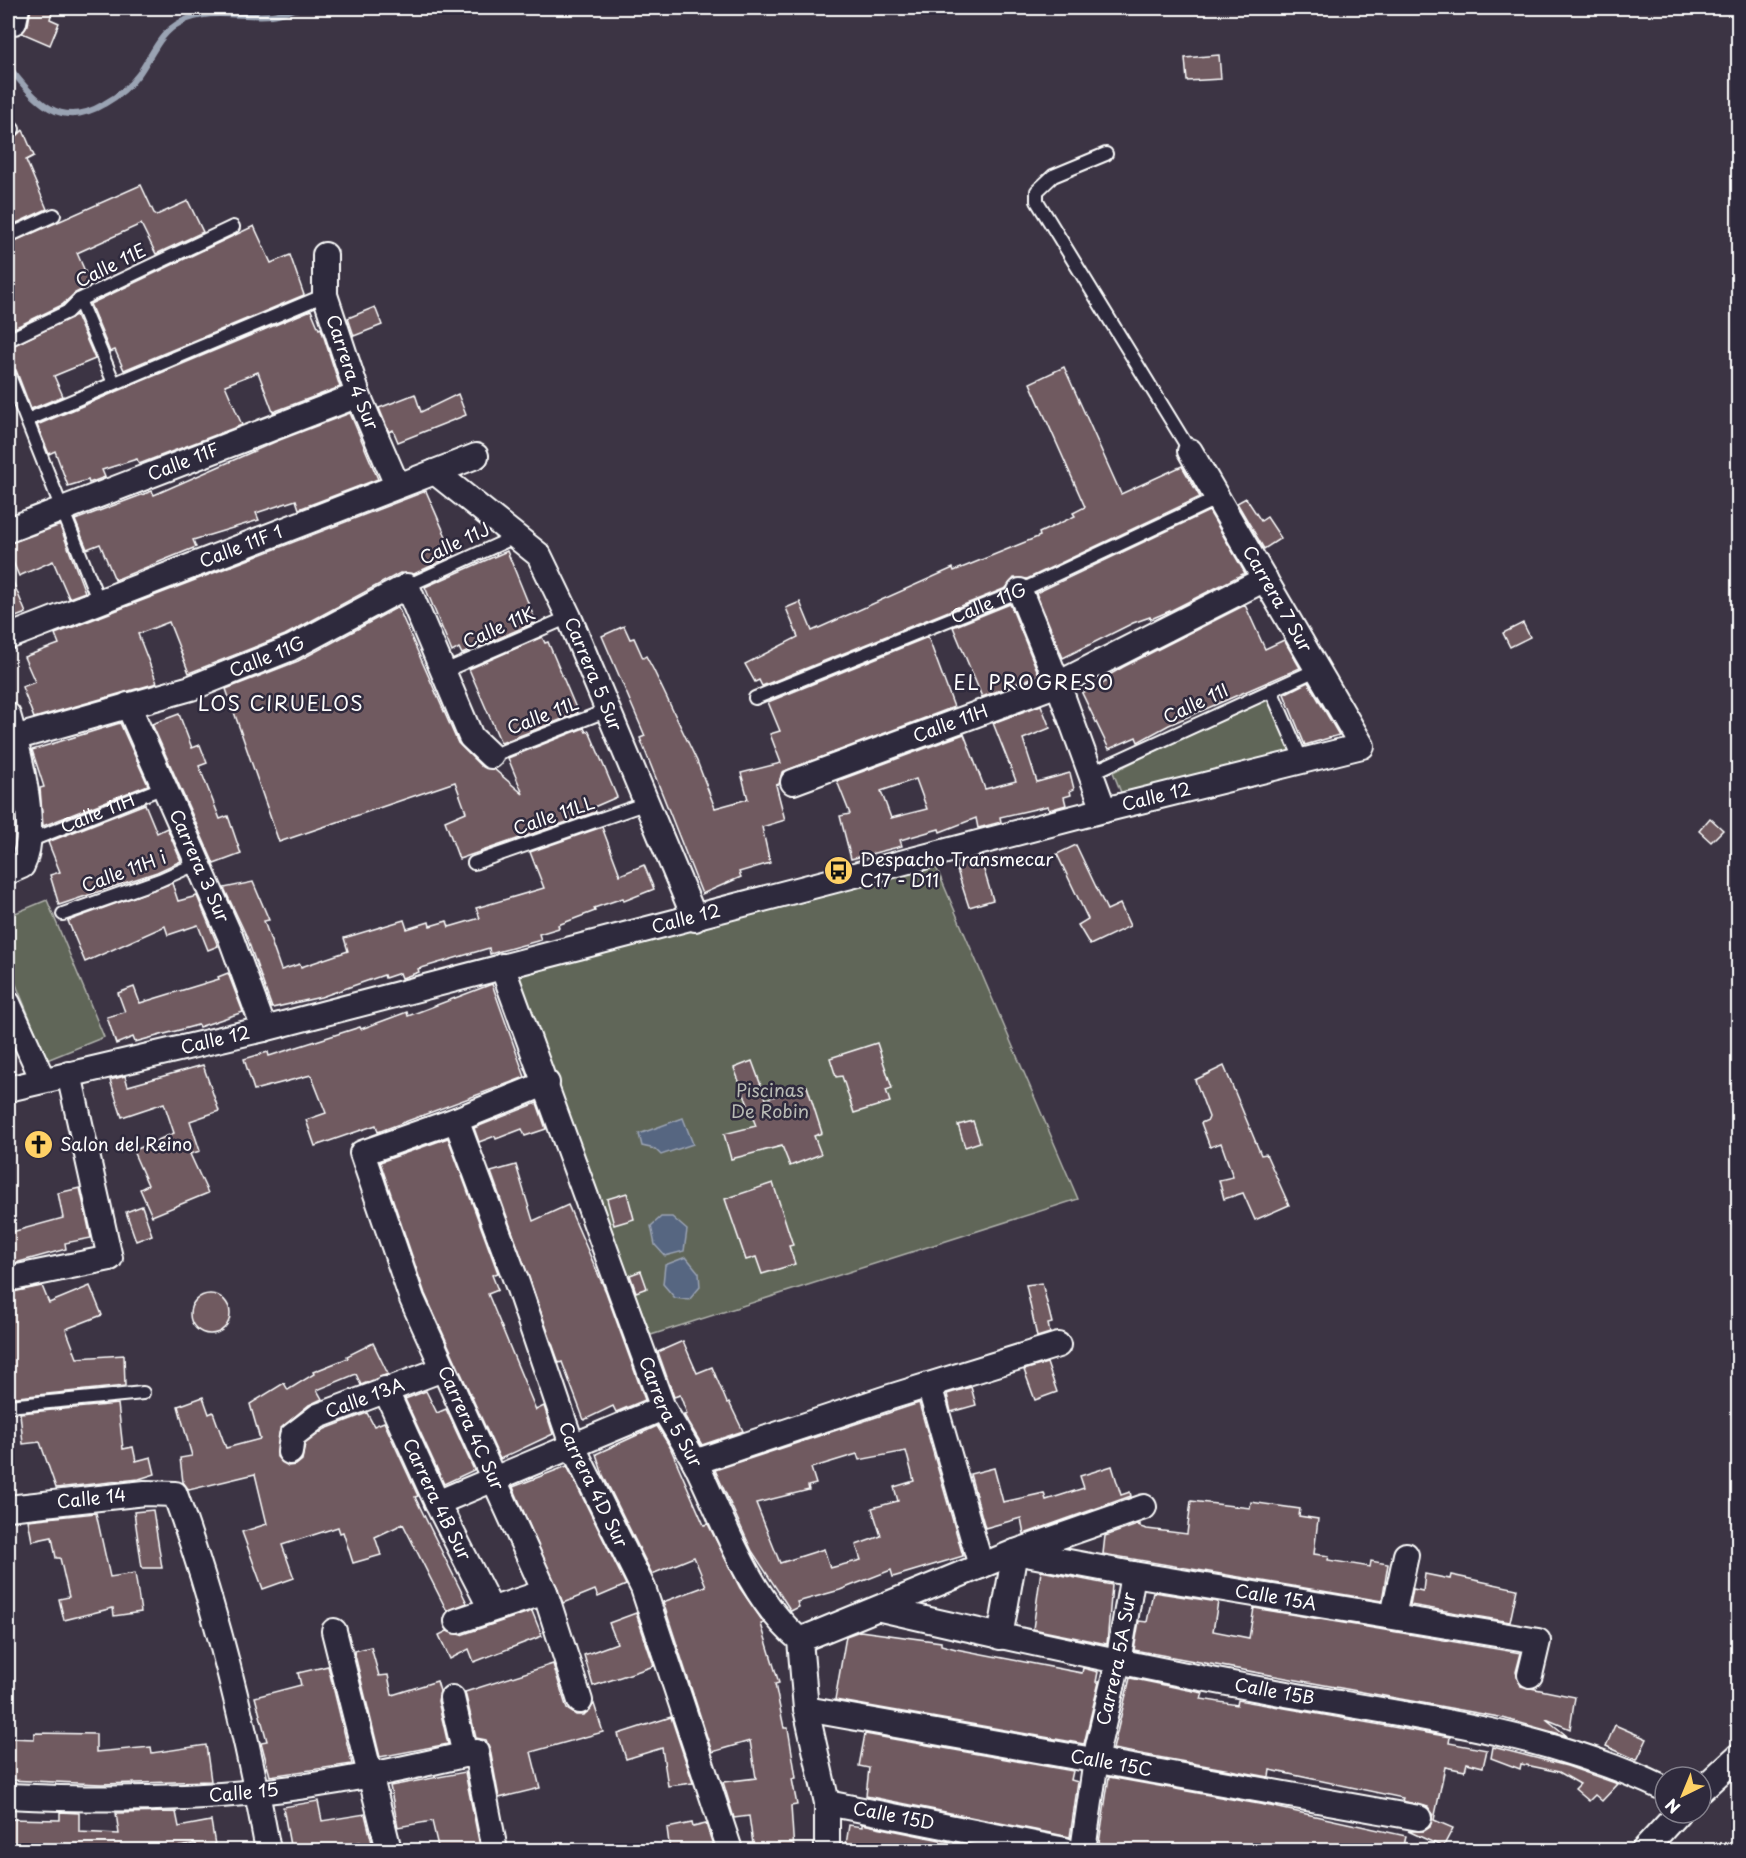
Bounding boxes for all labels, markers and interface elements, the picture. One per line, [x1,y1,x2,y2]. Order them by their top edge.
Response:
street label: Calle 11E [70,236,150,293]
street label: Carrera 4 Sur [320,311,387,434]
street label: Calle 11F [143,435,223,487]
street label: Calle 11J [415,515,494,571]
street label: Calle 11F 1 [195,517,286,574]
street label: Carrera 7 Sur [1237,540,1320,657]
street label: Calle 11G [946,575,1030,630]
street label: Calle 11K [458,599,539,655]
street label: Carrera 5 Sur [558,612,630,735]
street label: Calle 11G [225,628,309,683]
district label: EL PROGRESO [953,667,1115,697]
street label: Calle 11I [1158,676,1233,730]
district label: LOS CIRUELOS [198,688,364,718]
street label: Calle 11L [503,689,582,741]
street label: Calle 11H [909,696,991,749]
street label: Calle 12 [1119,774,1193,817]
street label: Calle 11H [56,785,138,839]
street label: Calle 11LL [509,788,598,841]
street label: Carrera 3 Sur [164,804,238,927]
street label: Calle 11H i [77,843,170,898]
place label: Despacho Transmecar C17 - D11 [860,845,1054,893]
bus stop icon: Despacho Transmecar C17 - D11 [823,854,855,886]
street label: Calle 12 [648,896,723,939]
street label: Calle 12 [178,1018,252,1060]
park label: Piscinas De Robin [731,1076,809,1124]
church icon: Salon del Reino [23,1129,55,1161]
place label: Salon del Reino [60,1130,192,1157]
street label: Carrera 5 Sur [633,1352,711,1472]
street label: Carrera 4C Sur [432,1361,512,1495]
street label: Calle 13A [321,1370,408,1424]
street label: Carrera 4D Sur [553,1418,636,1552]
street label: Carrera 4B Sur [397,1433,479,1565]
street label: Calle 14 [55,1480,127,1515]
street label: Calle 15A [1233,1576,1319,1616]
street label: Carrera 5A Sur [1088,1590,1142,1728]
street label: Calle 15B [1232,1670,1317,1711]
street label: Calle 15C [1068,1741,1155,1782]
north arrow [1653,1765,1713,1825]
street label: Calle 15 [208,1775,280,1808]
street label: Calle 15D [851,1793,937,1836]
text: N [1659,1794,1685,1820]

